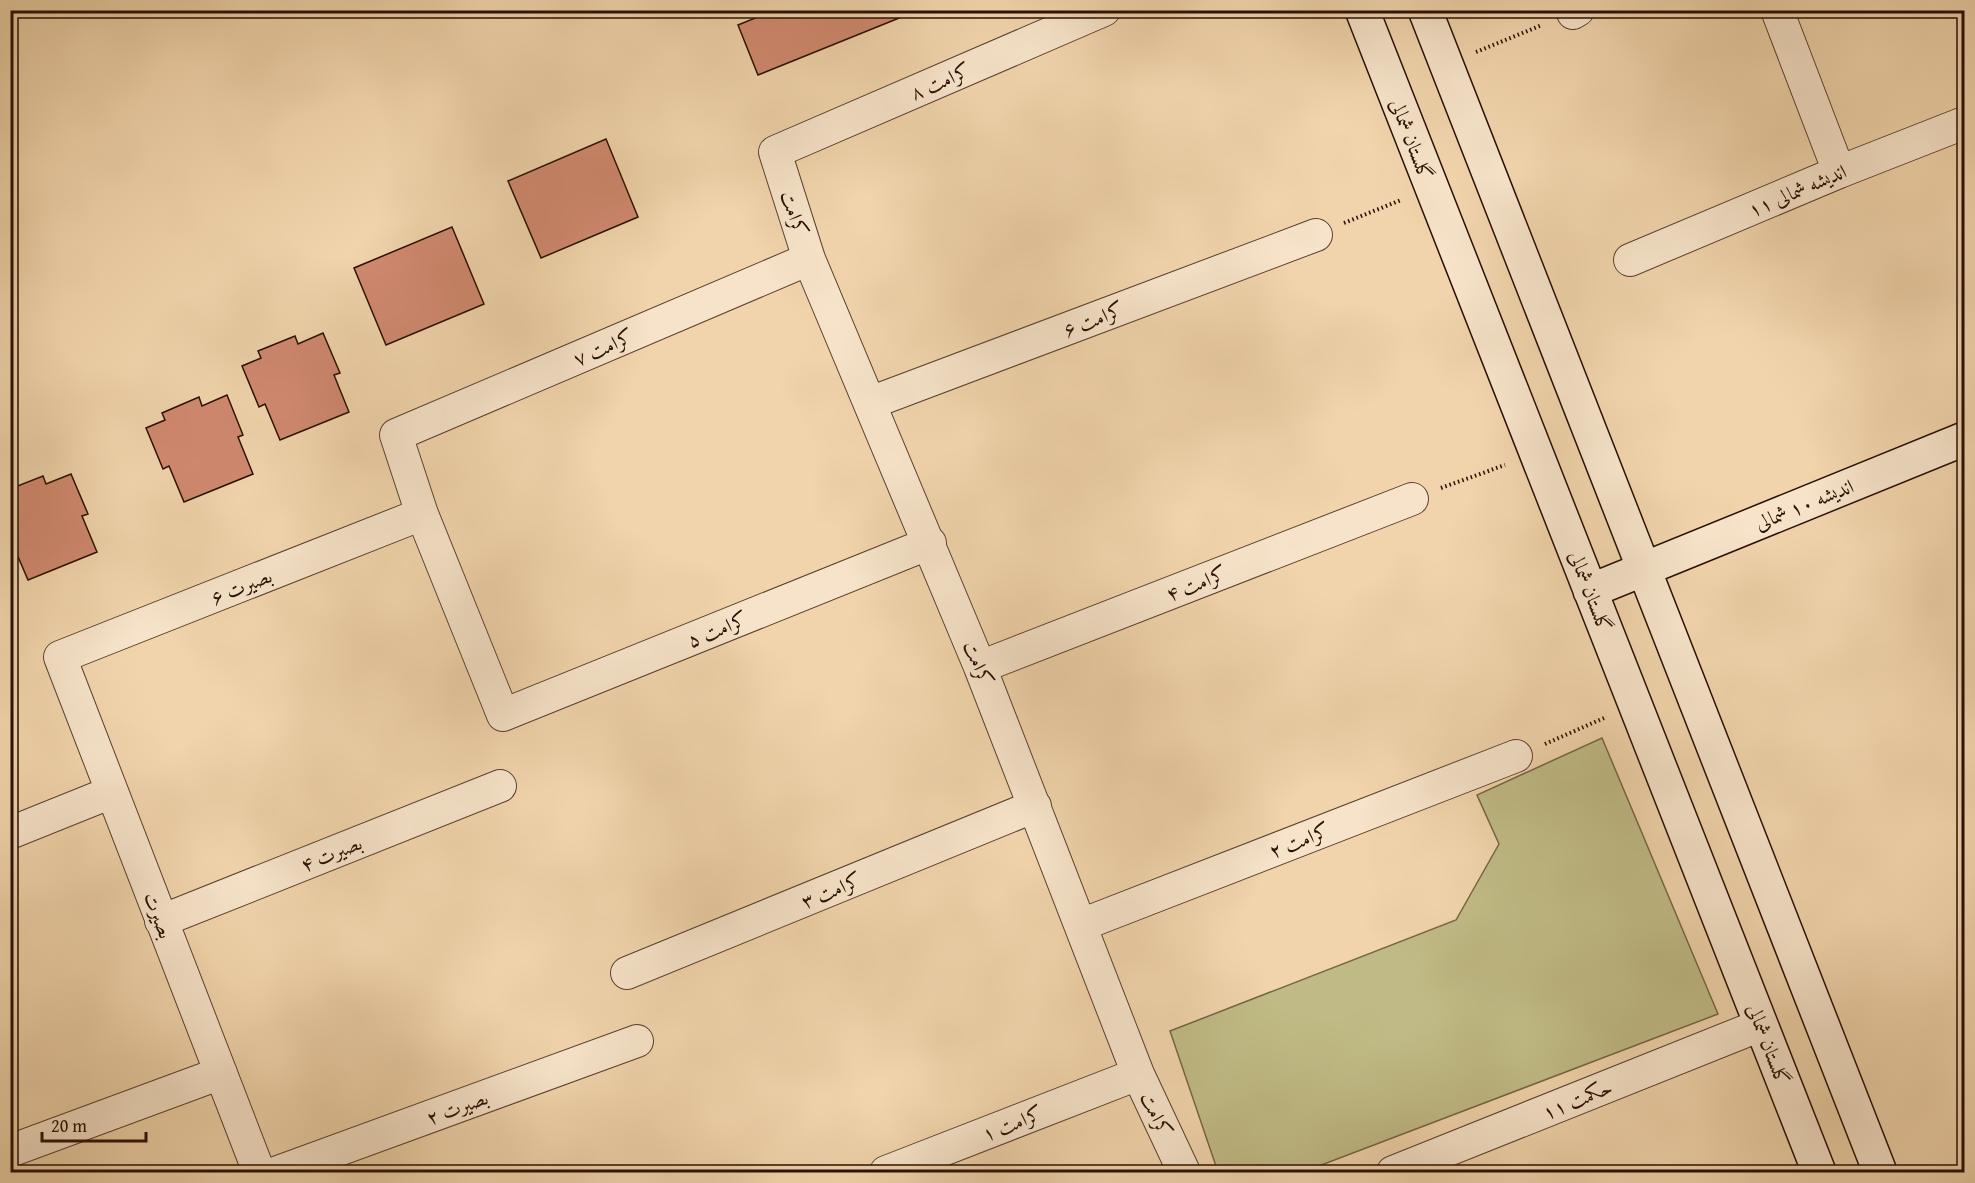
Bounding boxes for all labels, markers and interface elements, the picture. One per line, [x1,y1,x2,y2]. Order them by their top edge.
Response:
street label: کرامت ۸ [905,55,975,107]
street label: گلستان شمالی [1383,94,1441,184]
street label: اندیشه شمالی ۱۱ [1743,156,1851,224]
street label: کرامت [774,186,816,240]
street label: کرامت ۶ [1059,294,1127,344]
street label: کرامت ۷ [568,321,638,373]
street label: اندیشه ۱۰ شمالی [1750,471,1858,537]
street label: گلستان شمالی [1562,546,1620,636]
street label: کرامت ۴ [1162,558,1230,608]
street label: بصیرت ۶ [206,561,276,611]
street label: کرامت ۵ [682,604,752,654]
street label: کرامت [957,636,1001,690]
street label: کرامت ۲ [1265,815,1333,865]
street label: بصیرت ۴ [296,828,366,878]
street label: کرامت ۳ [796,865,866,915]
street label: بصیرت [137,888,181,942]
street label: گلستان شمالی [1740,999,1798,1089]
street label: حکمت ۱۱ [1538,1072,1616,1126]
street label: بصیرت ۲ [422,1082,492,1132]
street label: کرامت [1134,1087,1180,1141]
street label: کرامت ۱ [978,1098,1046,1148]
scale bar [42,1105,146,1143]
text: 20 m [51,1112,87,1139]

